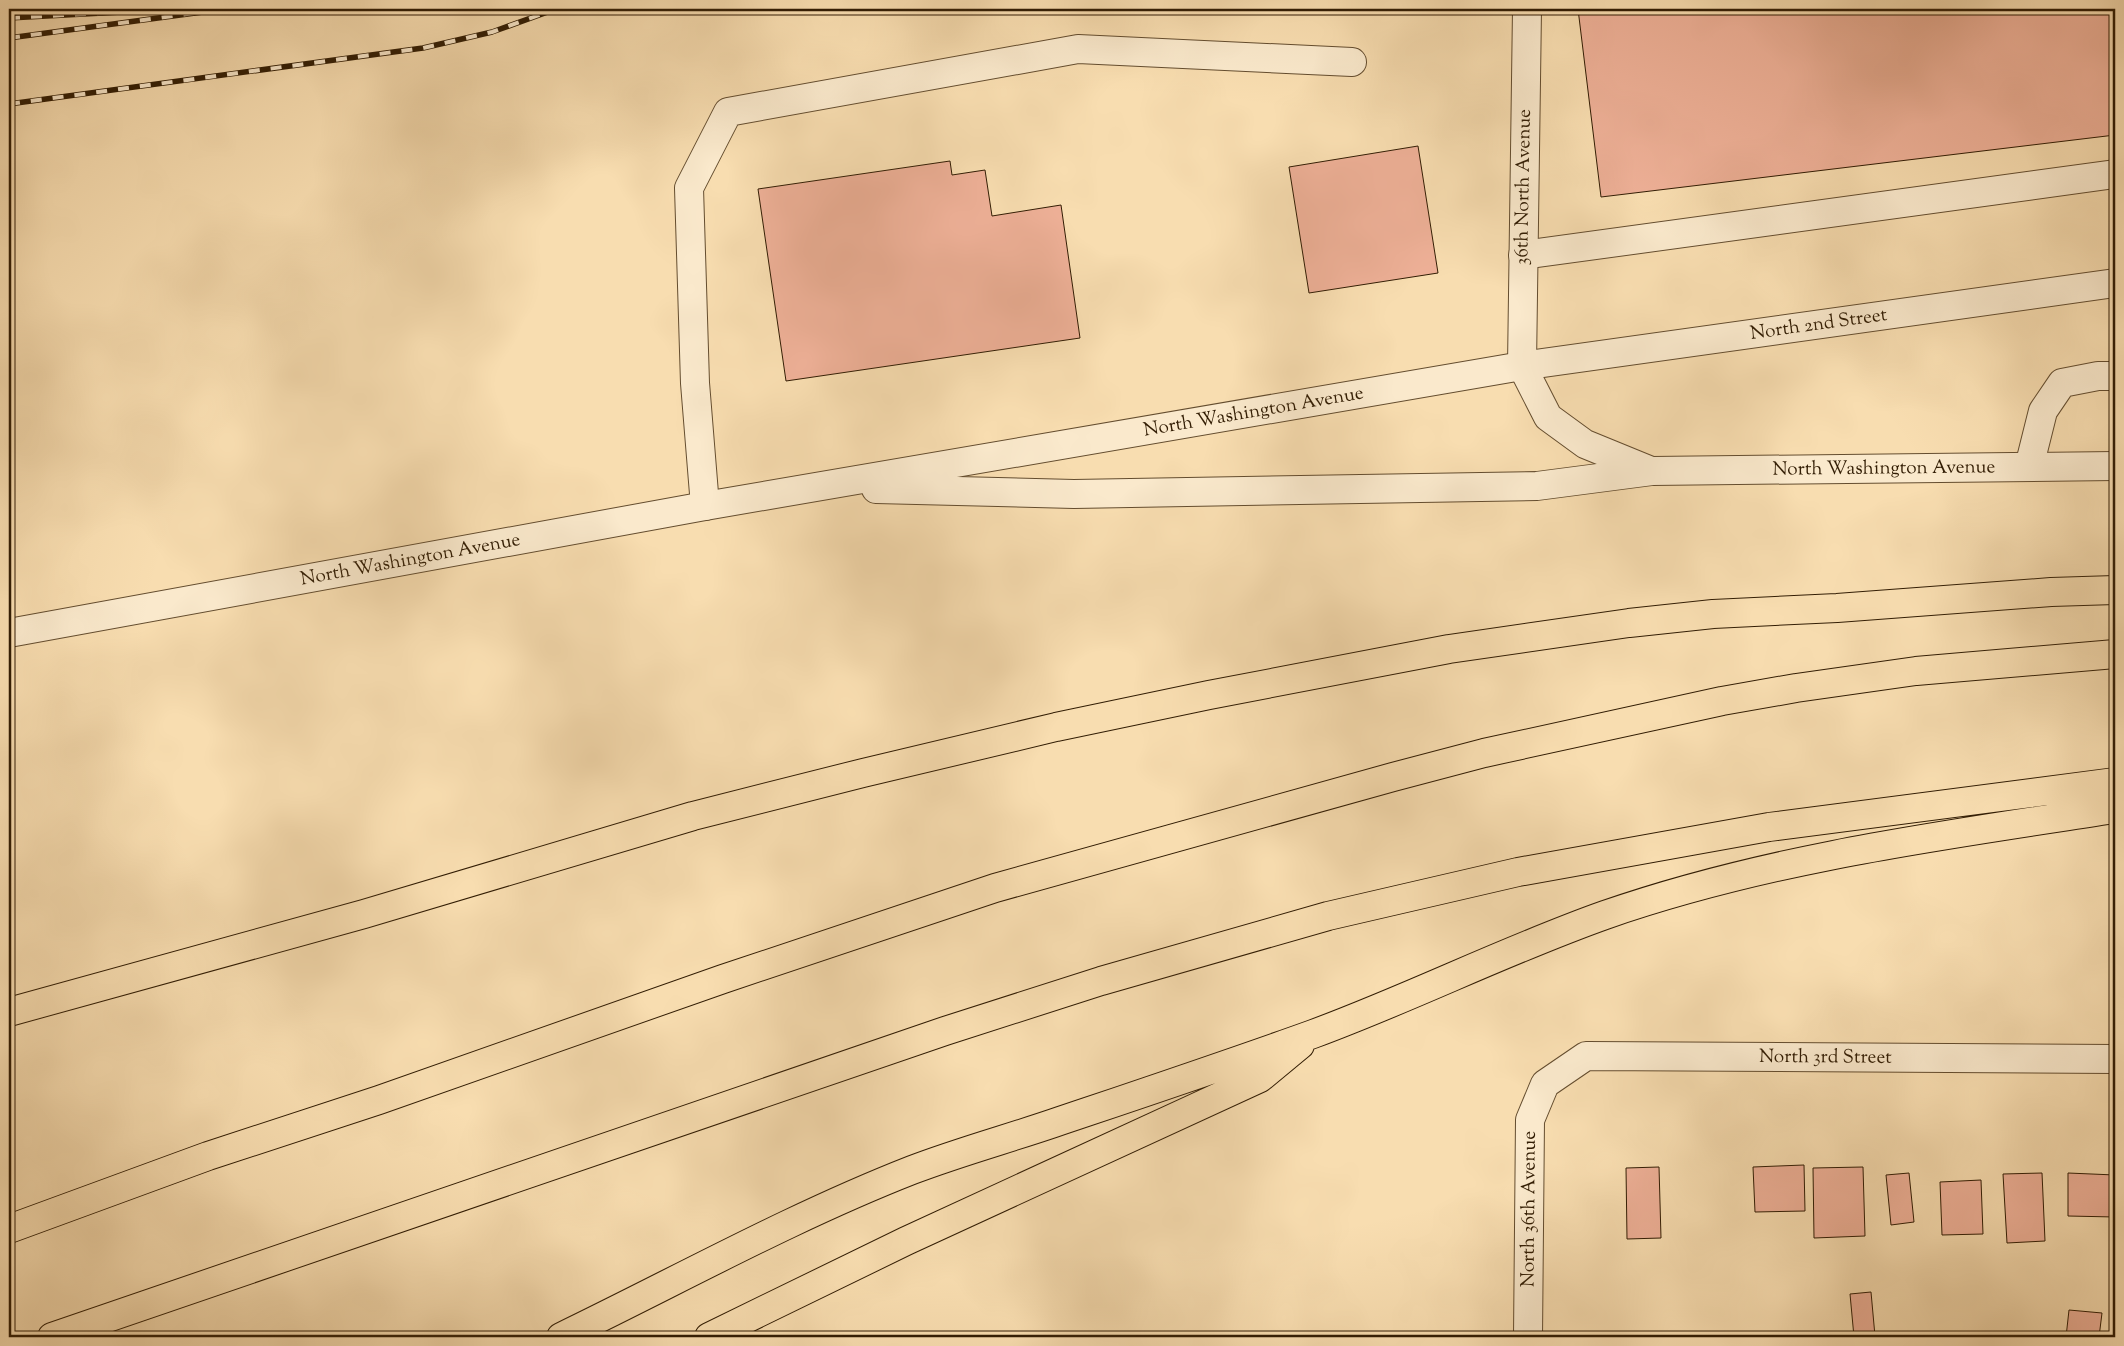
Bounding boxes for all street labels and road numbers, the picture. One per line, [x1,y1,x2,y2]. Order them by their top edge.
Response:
street label: 36th North Avenue [1509,109,1539,265]
street label: North 2nd Street [1748,301,1889,347]
street label: North Washington Avenue [1141,380,1366,444]
street label: North Washington Avenue [1772,454,1996,483]
street label: North Washington Avenue [298,526,523,593]
street label: North 3rd Street [1759,1043,1892,1071]
street label: North 36th Avenue [1515,1131,1543,1287]

